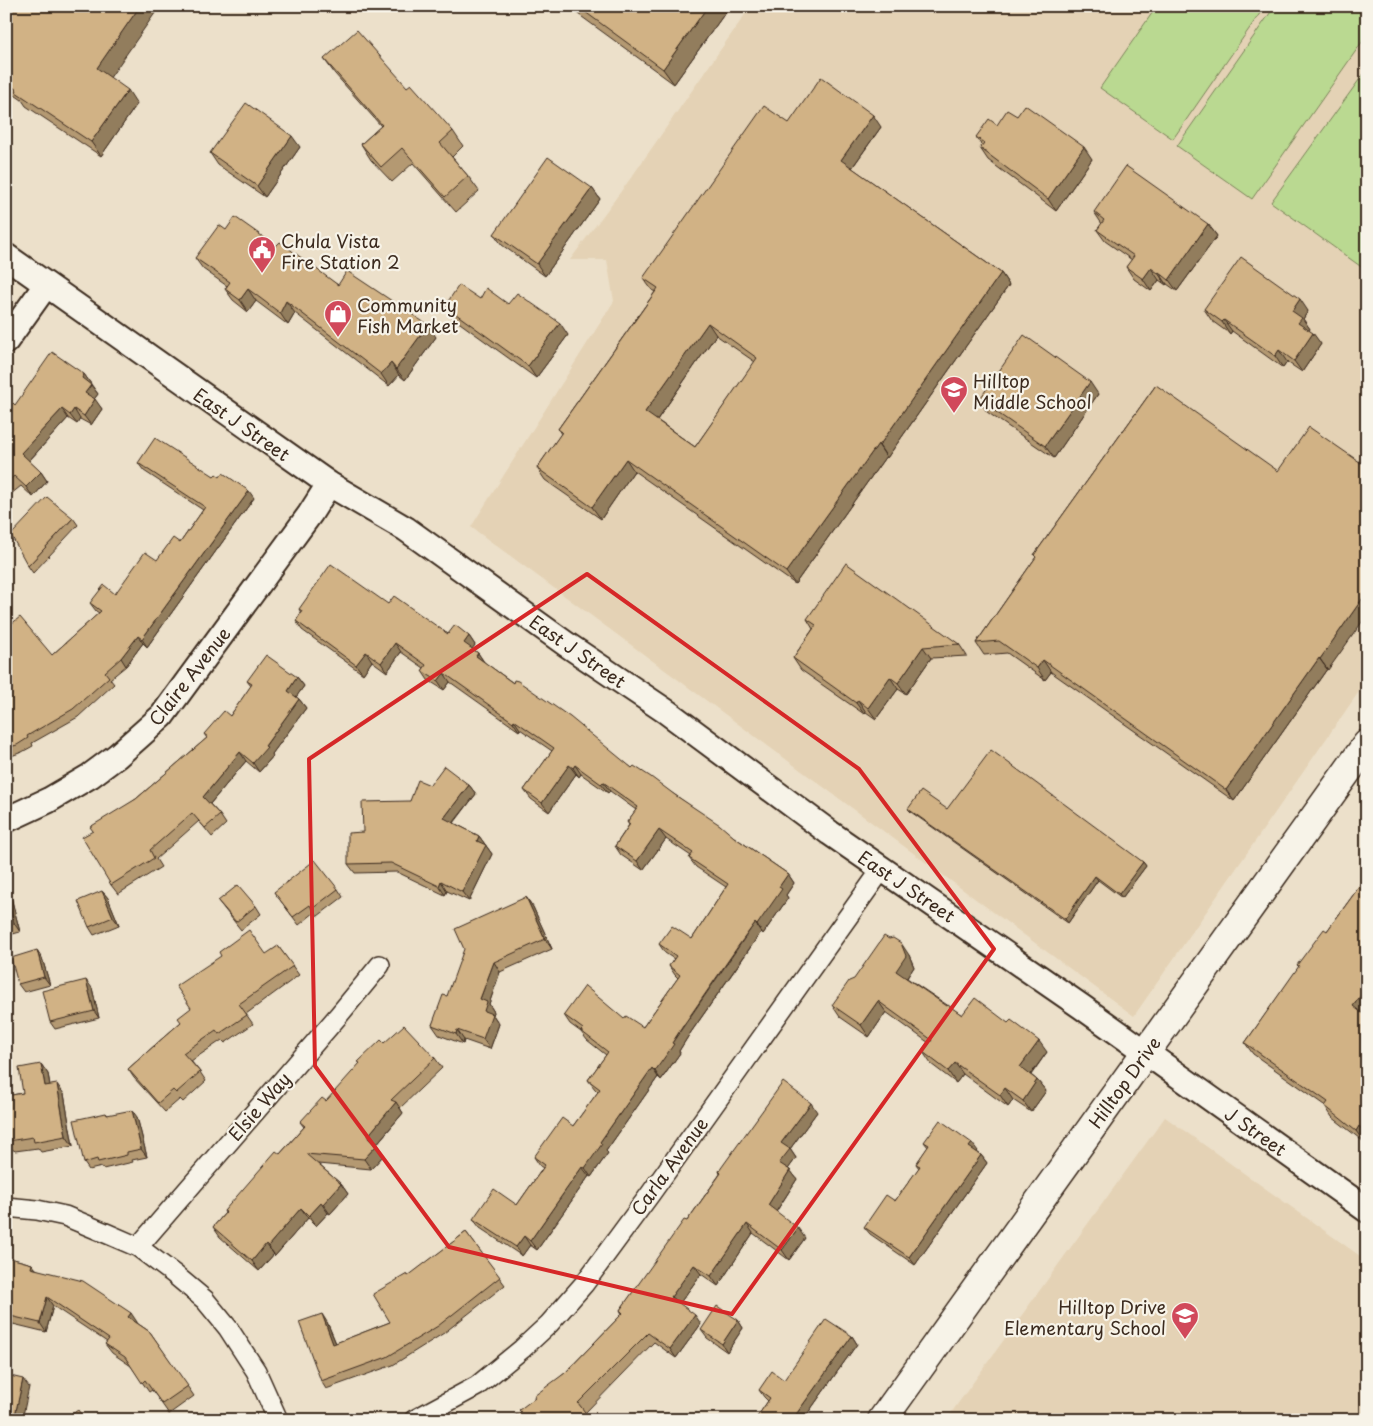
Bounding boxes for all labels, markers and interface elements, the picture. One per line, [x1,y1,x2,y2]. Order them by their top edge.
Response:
place label: Chula Vista Fire Station 2 [281,227,400,275]
public building icon: Chula Vista Fire Station 2 [247,235,277,274]
place label: Community Fish Market [357,291,458,339]
shop icon: Community Fish Market [323,299,353,338]
place label: Hilltop Middle School [973,367,1092,415]
school or university icon: Hilltop Middle School [939,375,969,414]
street label: East J Street [188,381,296,467]
street label: East J Street [524,608,632,694]
street label: Claire Avenue [142,621,236,731]
street label: East J Street [853,843,961,929]
street label: Hilltop Drive [1081,1030,1167,1134]
street label: Elsie Way [221,1066,297,1146]
street label: J Street [1220,1100,1292,1162]
street label: Carla Avenue [624,1111,714,1221]
place label: Hilltop Drive Elementary School [1004,1293,1166,1341]
school or university icon: Hilltop Drive Elementary School [1170,1301,1200,1340]

